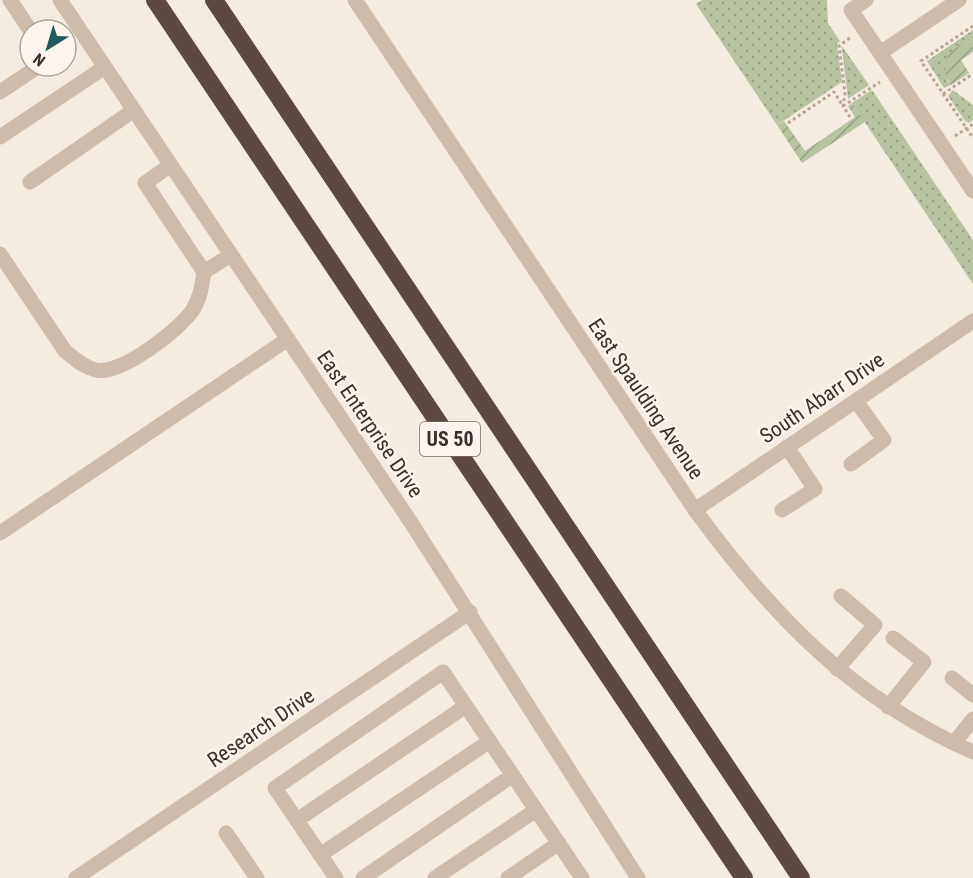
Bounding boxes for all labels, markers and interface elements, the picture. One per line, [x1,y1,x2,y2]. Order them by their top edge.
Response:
north arrow [18,18,78,78]
text: N [30,49,49,70]
street label: East Spaulding Avenue [583,314,709,484]
street label: East Enterprise Drive [312,346,428,502]
street label: South Abarr Drive [755,347,889,448]
road number: US 50 [420,422,480,456]
street label: Research Drive [203,684,319,772]

